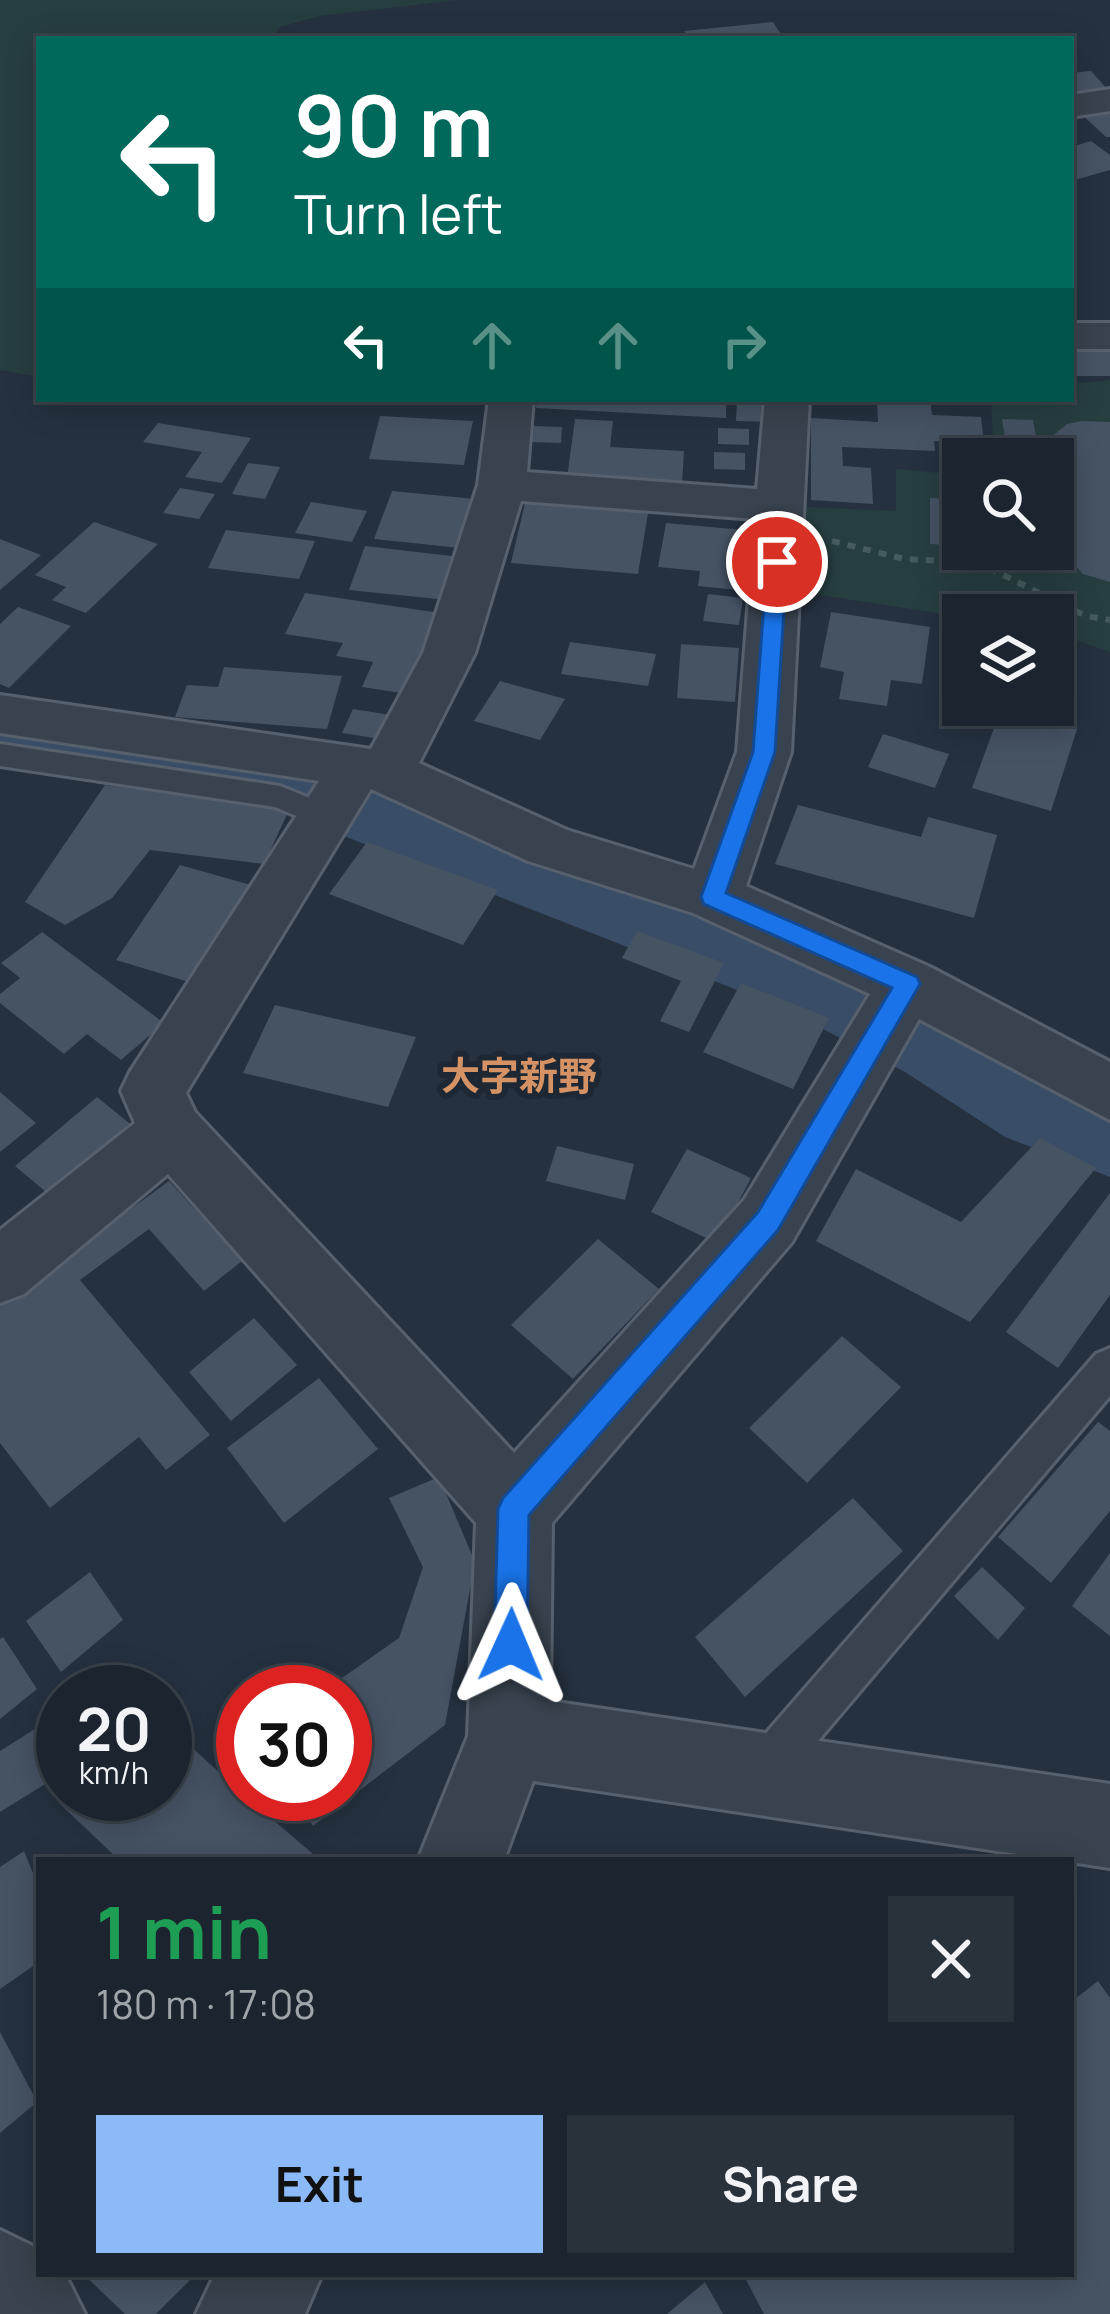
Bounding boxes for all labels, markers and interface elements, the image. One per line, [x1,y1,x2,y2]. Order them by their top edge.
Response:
text: 90 m [294,67,494,182]
icon: left [96,84,252,240]
text: Turn left [294,176,503,250]
icon: left [333,312,399,378]
icon: ahead [459,312,525,378]
icon: ahead [585,312,651,378]
icon: right [711,312,777,378]
map controls [942,438,1074,726]
button: search [942,438,1074,570]
pin [726,511,828,613]
icon: arrive [744,529,810,595]
button: layers [942,594,1074,726]
district label: 大字新野 [441,1048,597,1102]
position arrow [448,1582,574,1708]
speed limit sign: 30 [216,1665,372,1821]
text: 20 [76,1687,152,1769]
text: km/h [79,1752,149,1793]
text: 1 min [96,1882,272,1981]
button: close [888,1896,1014,2022]
text: 180 m · 17:08 [96,1977,316,2031]
button: Exit [96,2115,543,2253]
button: Share [567,2115,1014,2253]

